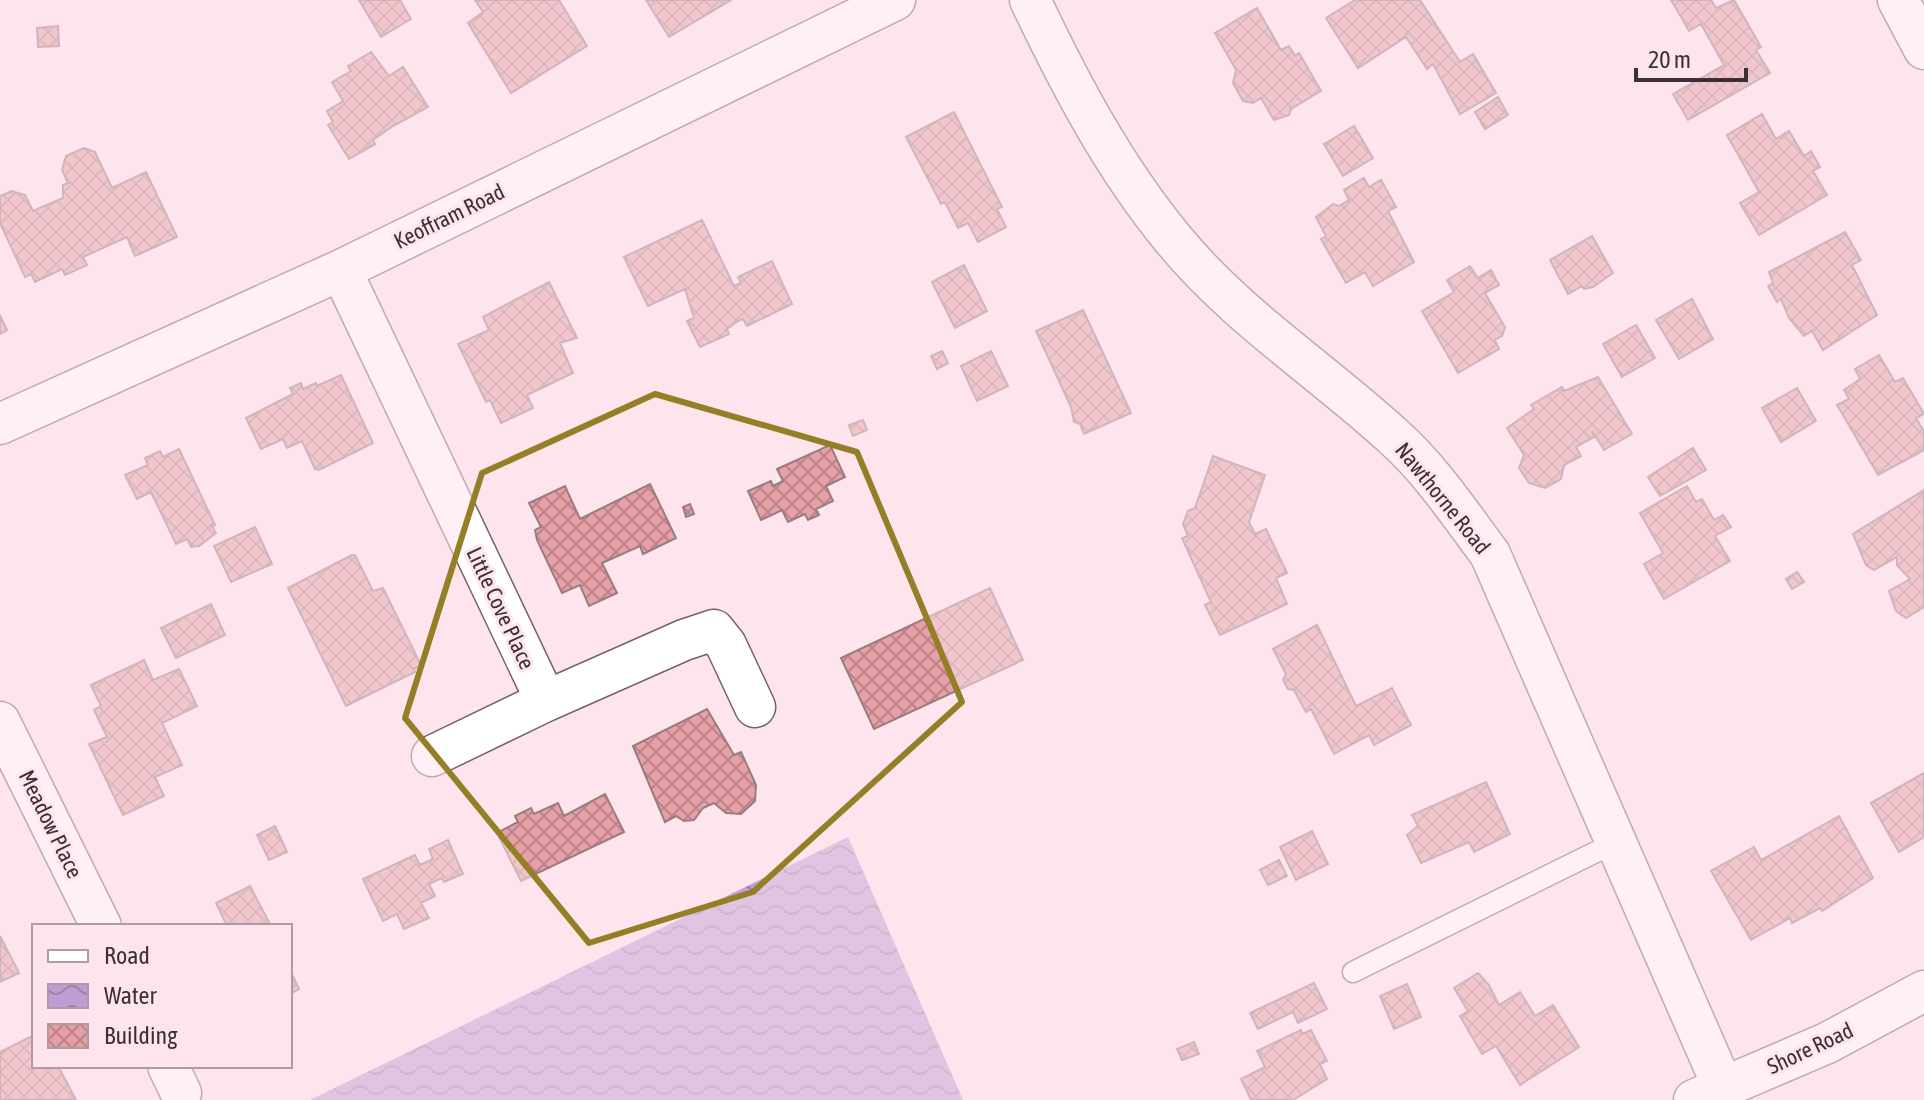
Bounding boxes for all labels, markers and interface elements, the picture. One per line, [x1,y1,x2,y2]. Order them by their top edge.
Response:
scale bar [1636,32,1746,82]
text: 20 m [1648,46,1691,73]
street label: Keoffram Road [390,178,508,254]
street label: Nawthorne Road [1390,437,1496,559]
street label: Little Cove Place [461,543,541,673]
street label: Meadow Place [14,766,88,882]
legend [32,924,292,1068]
text: Road [104,942,150,969]
text: Water [104,982,157,1009]
street label: Shore Road [1763,1017,1857,1079]
text: Building [104,1022,178,1049]

